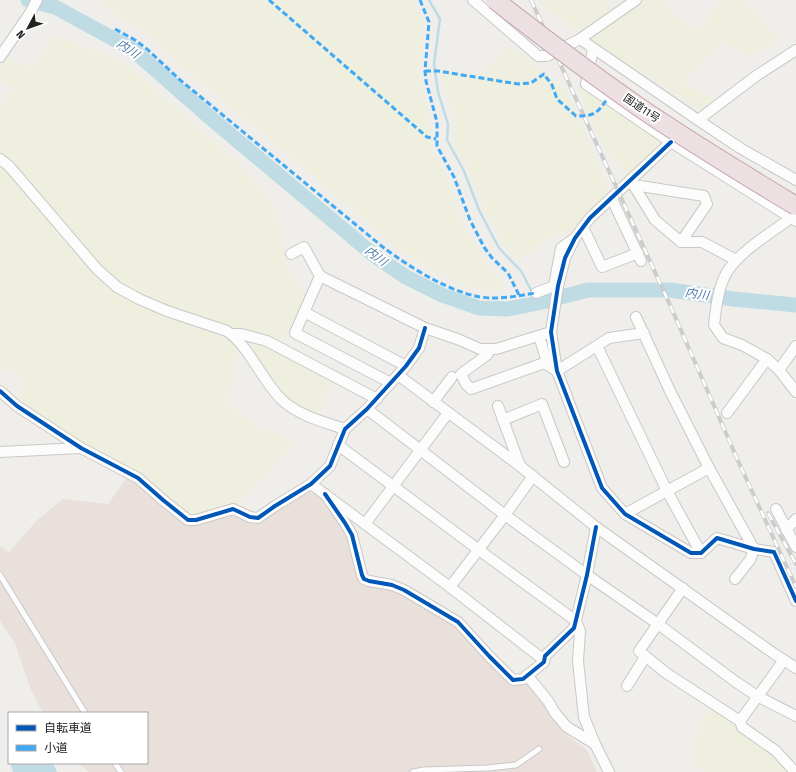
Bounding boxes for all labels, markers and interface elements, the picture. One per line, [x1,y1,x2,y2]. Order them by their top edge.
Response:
north arrow [8,8,48,48]
text: N [14,27,28,41]
water label: 内川 [114,36,144,63]
street label: 国道11号 [621,91,663,125]
water label: 内川 [362,243,391,270]
water label: 内川 [684,285,712,303]
legend [8,712,148,764]
text: 自転車道 [44,721,92,735]
text: 小道 [44,741,68,755]

